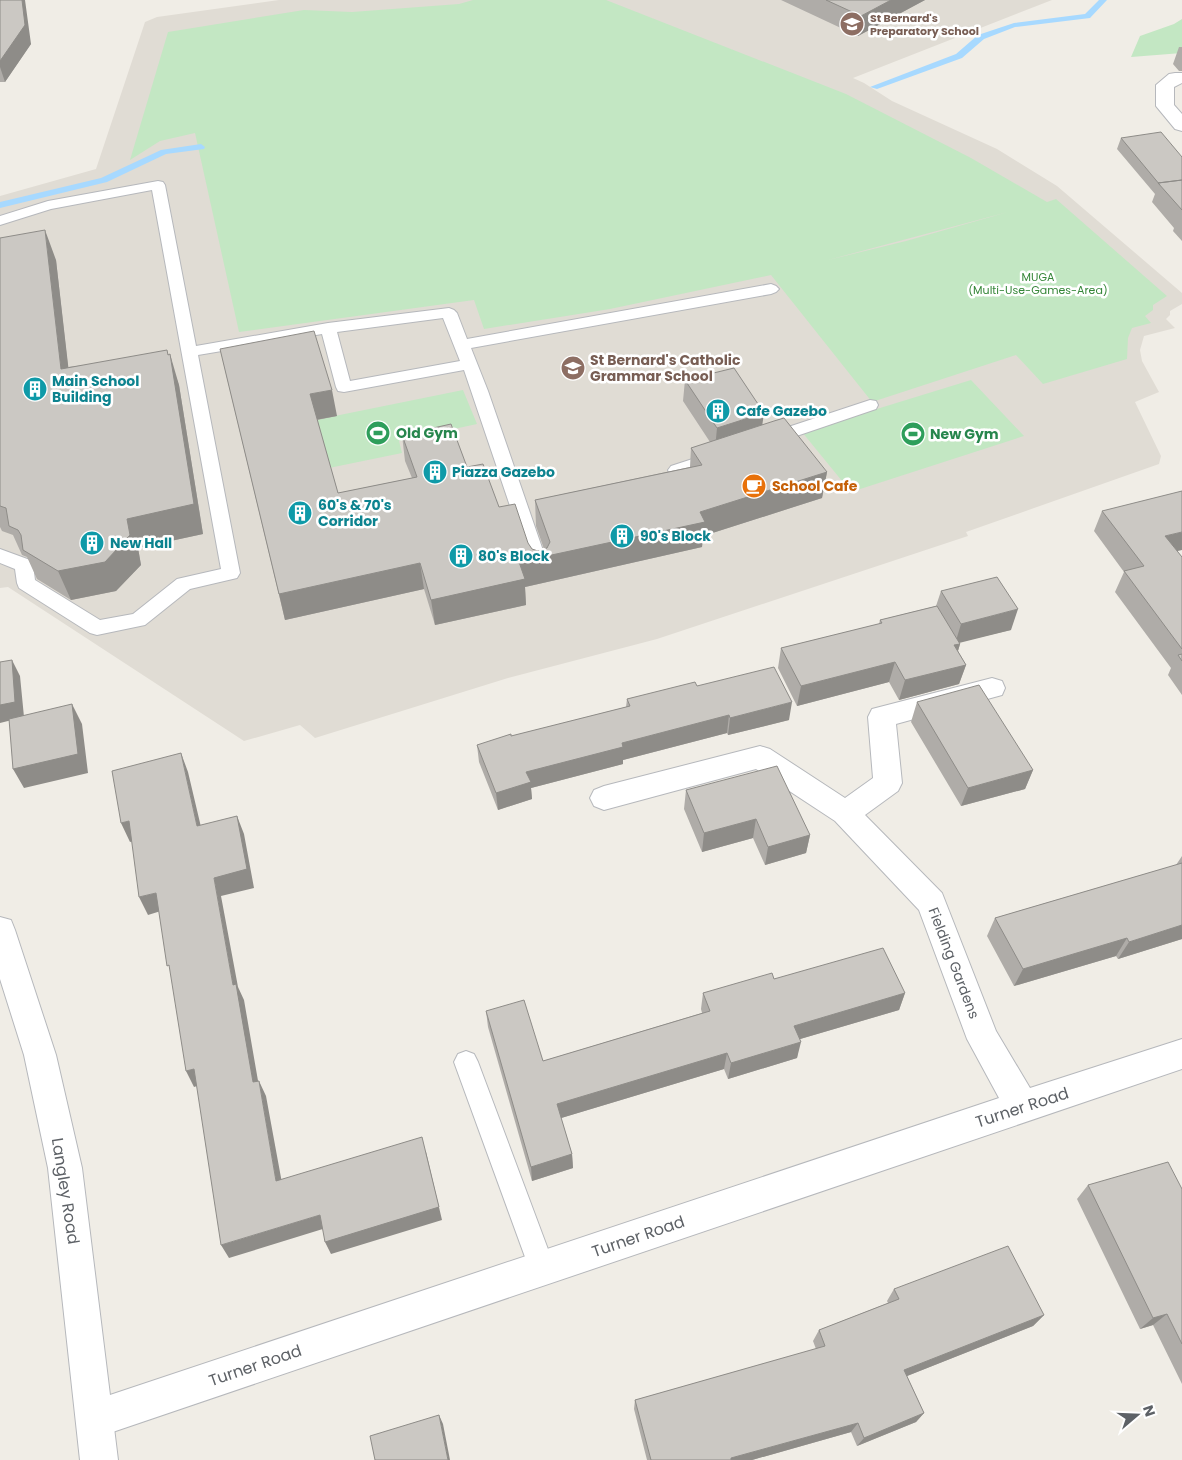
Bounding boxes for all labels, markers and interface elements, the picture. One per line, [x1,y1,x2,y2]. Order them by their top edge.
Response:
place label: St Bernard's Preparatory School [870,10,979,39]
school or university icon: St Bernard's Preparatory School [839,11,865,37]
park label: MUGA (Multi-Use-Games-Area) [968,269,1108,298]
place label: St Bernard's Catholic Grammar School [590,350,741,386]
school or university icon: St Bernard's Catholic Grammar School [560,355,586,381]
place label: Main School Building [52,371,139,407]
building icon: Main School Building [22,376,48,402]
building icon: Cafe Gazebo [705,398,731,424]
place label: Cafe Gazebo [736,401,827,421]
sports icon: Old Gym [365,420,391,446]
sports icon: New Gym [900,421,926,447]
place label: Old Gym [396,423,458,443]
place label: New Gym [930,424,999,444]
building icon: Piazza Gazebo [422,459,448,485]
place label: Piazza Gazebo [452,462,555,482]
cafe icon: School Cafe [741,473,767,499]
place label: School Cafe [772,476,858,496]
place label: 60's & 70's Corridor [318,495,392,531]
building icon: 60's & 70's Corridor [287,500,313,526]
building icon: 90's Block [609,523,635,549]
place label: 90's Block [640,526,711,546]
building icon: New Hall [79,530,105,556]
place label: New Hall [110,533,172,553]
building icon: 80's Block [448,543,474,569]
place label: 80's Block [478,546,550,566]
street label: Fielding Gardens [924,904,984,1022]
street label: Turner Road [973,1082,1072,1133]
street label: Langley Road [46,1136,85,1246]
street label: Turner Road [589,1210,688,1263]
street label: Turner Road [206,1339,305,1392]
north arrow [1112,1390,1162,1440]
text: N [1138,1403,1160,1419]

